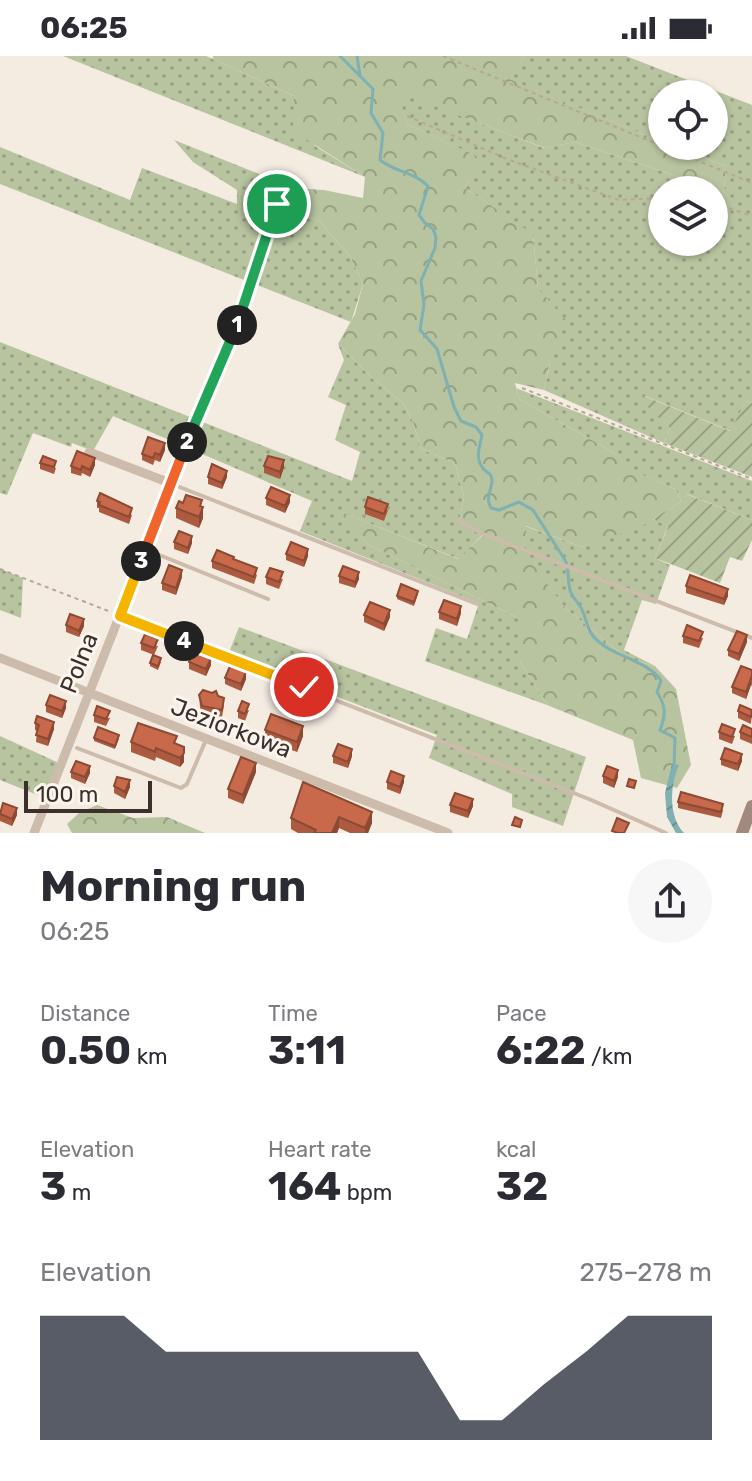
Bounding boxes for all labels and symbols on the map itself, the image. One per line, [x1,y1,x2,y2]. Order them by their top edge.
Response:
pin [243,170,311,238]
pin: 1 [217,305,257,345]
pin: 2 [167,422,207,462]
pin: 3 [121,541,161,581]
pin: 4 [164,621,204,661]
street label: Polna [54,629,104,697]
pin [270,653,338,721]
street label: Jeziorkowa [167,692,295,764]
scale bar [24,777,152,813]

